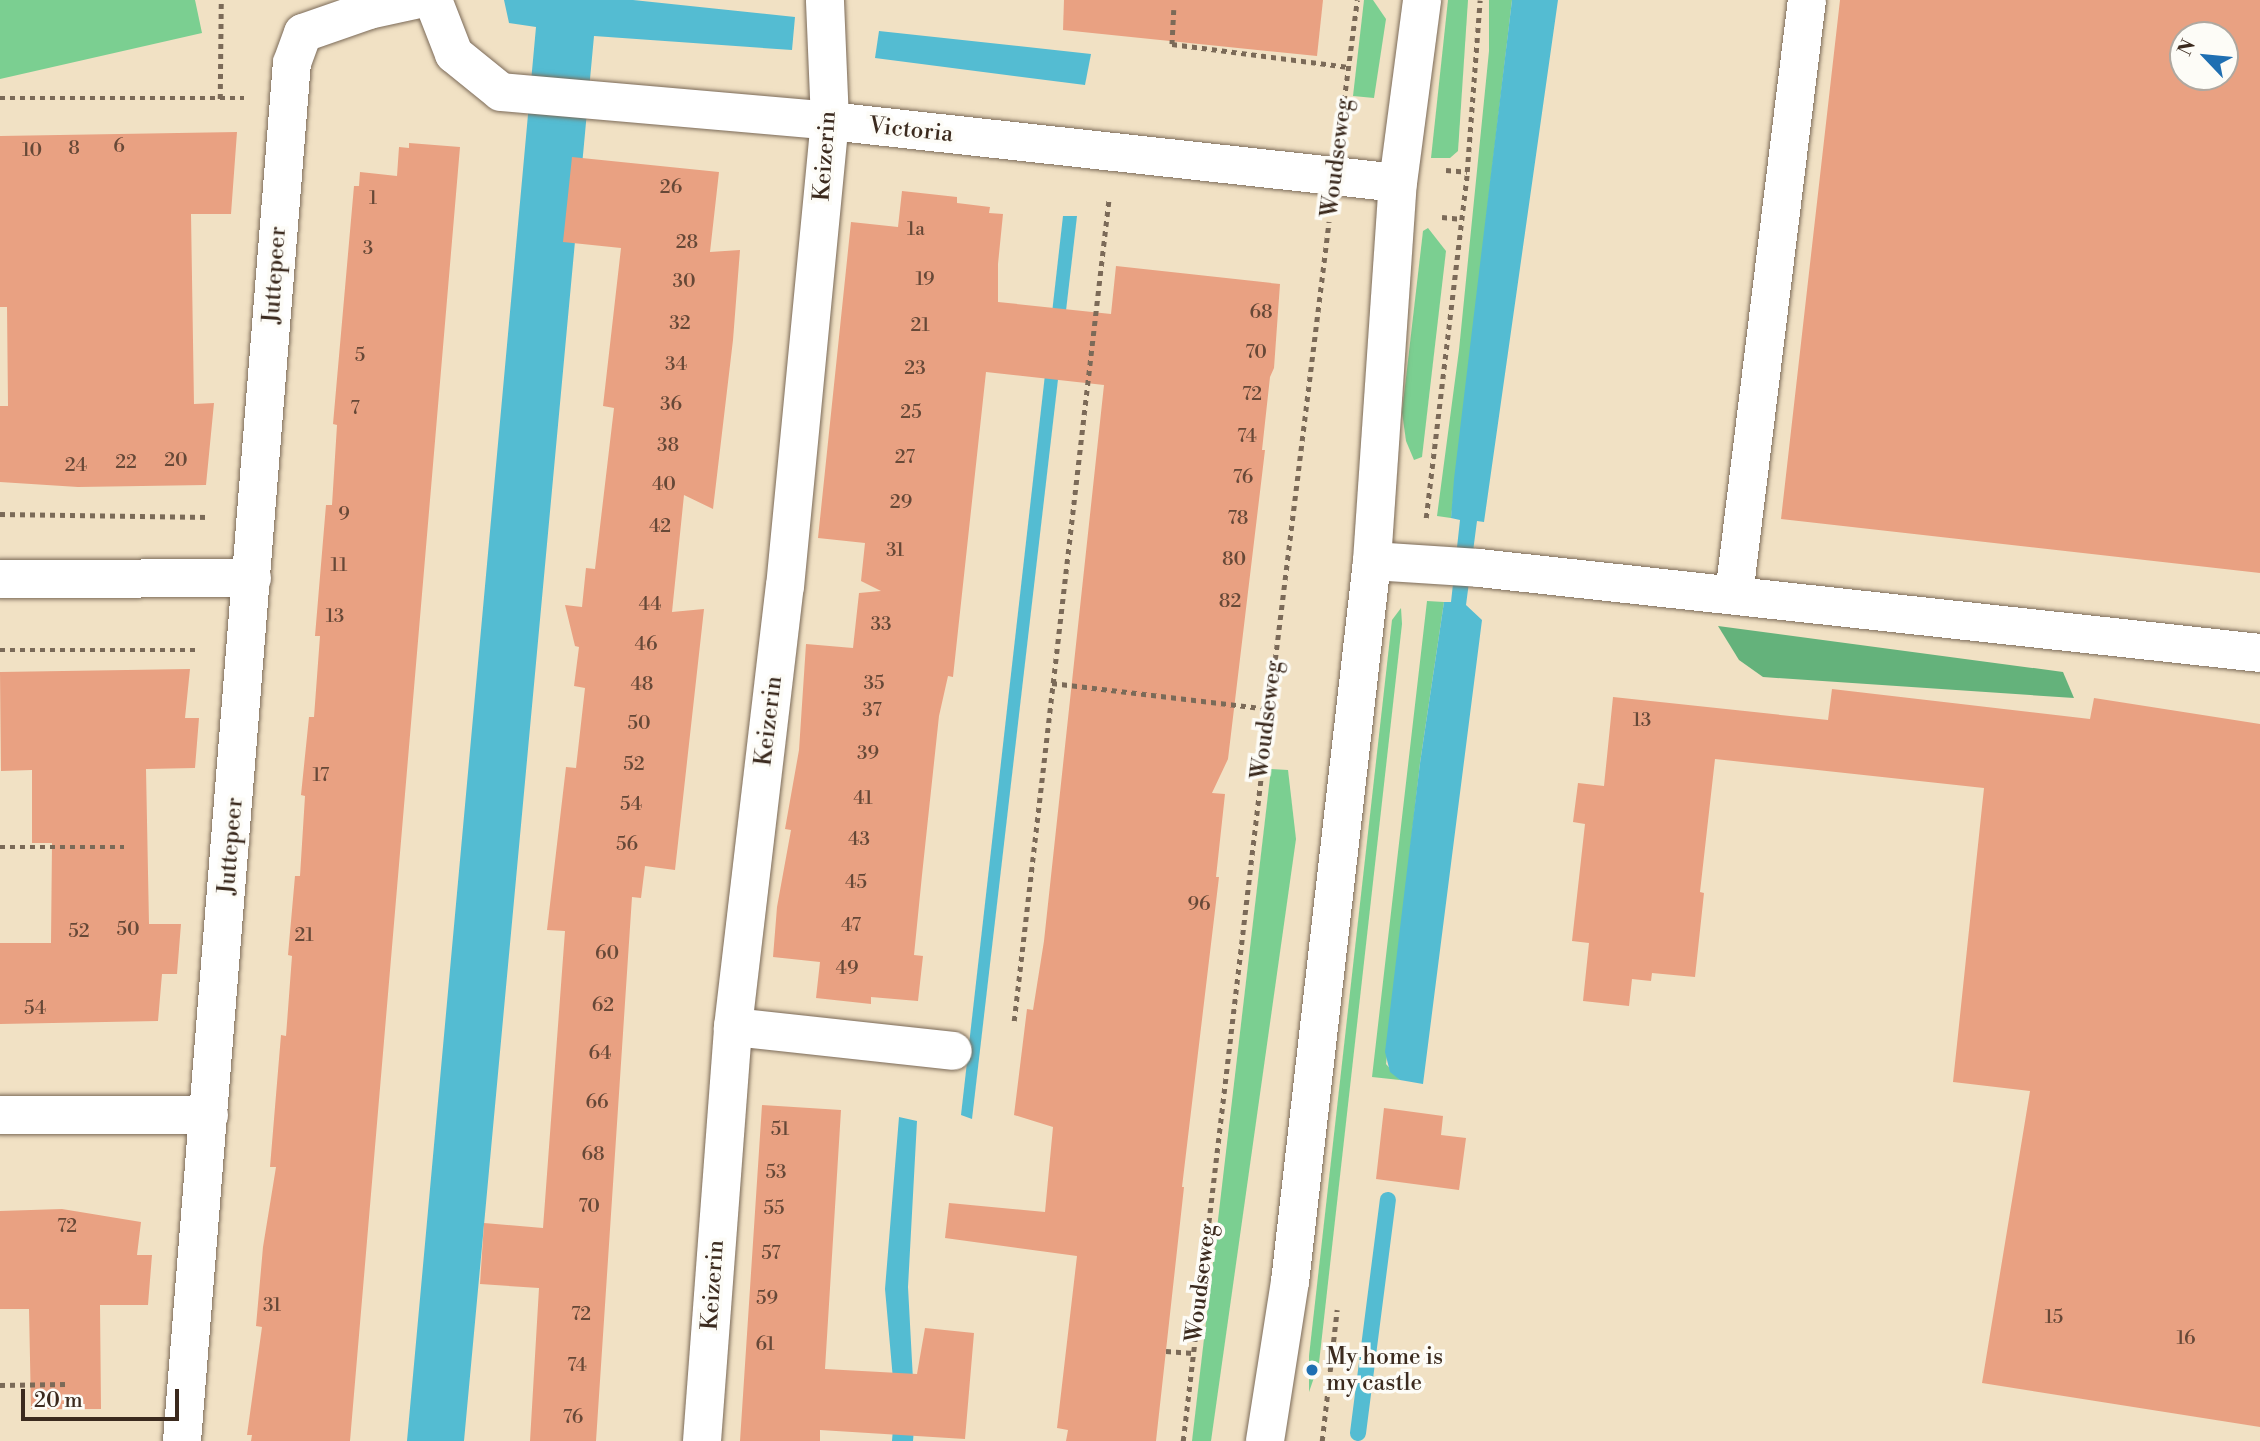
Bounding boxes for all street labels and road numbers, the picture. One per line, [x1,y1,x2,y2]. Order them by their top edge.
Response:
street label: Woudseweg [1316,97,1358,219]
street label: Keizerin [808,110,842,202]
street label: Victoria [867,112,955,148]
street label: Juttepeer [258,226,292,324]
street label: Woudseweg [1246,659,1288,781]
street label: Keizerin [750,675,788,767]
street label: Juttepeer [213,796,249,896]
street label: Woudseweg [1180,1222,1222,1344]
street label: Keizerin [696,1239,730,1331]

